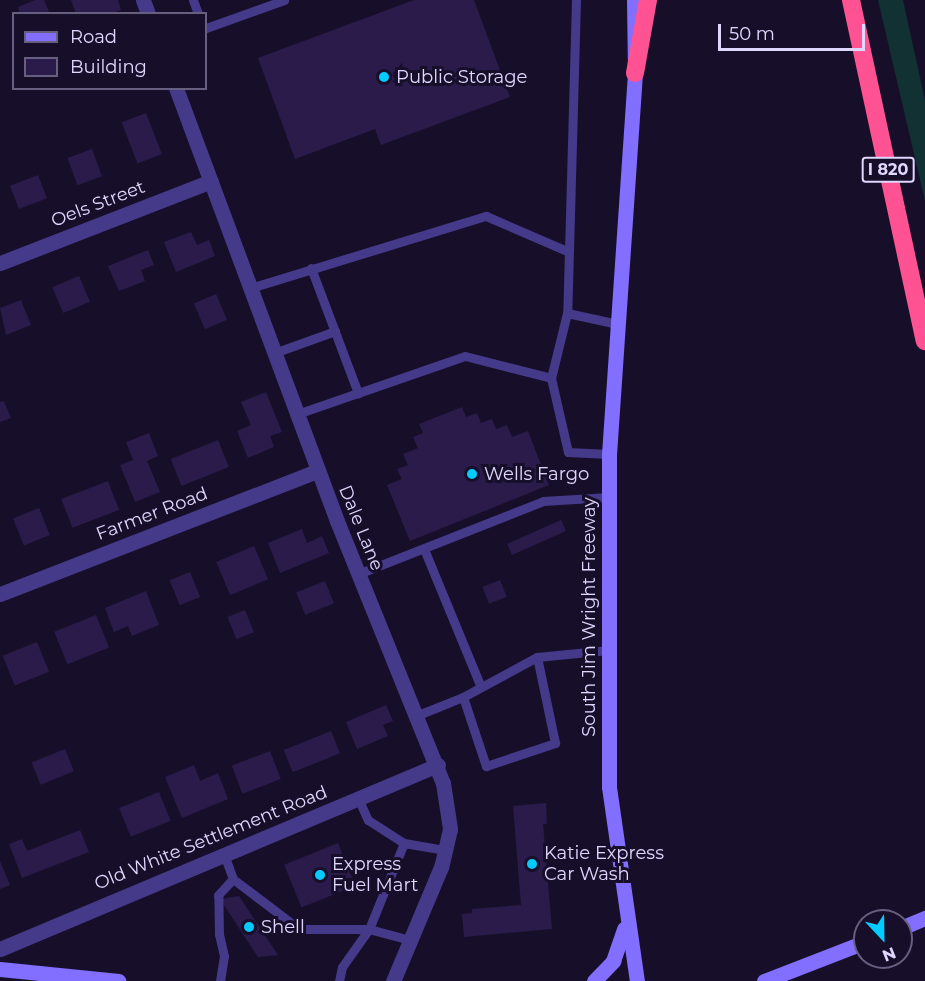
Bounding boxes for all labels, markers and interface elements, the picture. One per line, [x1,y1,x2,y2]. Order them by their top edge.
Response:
legend [12,12,207,90]
scale bar [721,12,868,50]
text: 50 m [729,23,775,45]
text: Road [70,26,117,48]
text: Building [70,56,147,78]
place label: Public Storage [396,66,527,88]
marker: Public Storage [377,70,391,84]
road number: I 820 [861,157,915,183]
street label: Oels Street [48,176,148,232]
place label: Wells Fargo [484,463,589,485]
marker: Wells Fargo [465,467,479,481]
street label: Dale Lane [334,482,388,574]
street label: Farmer Road [93,483,211,545]
street label: South Jim Wright Freeway [578,497,600,737]
street label: Old White Settlement Road [91,781,331,895]
place label: Katie Express Car Wash [544,843,664,886]
place label: Express Fuel Mart [332,854,418,896]
marker: Katie Express Car Wash [525,857,539,871]
marker: Express Fuel Mart [313,868,327,882]
north arrow [853,909,913,969]
place label: Shell [261,916,305,938]
marker: Shell [242,920,256,934]
text: N [880,943,899,966]

